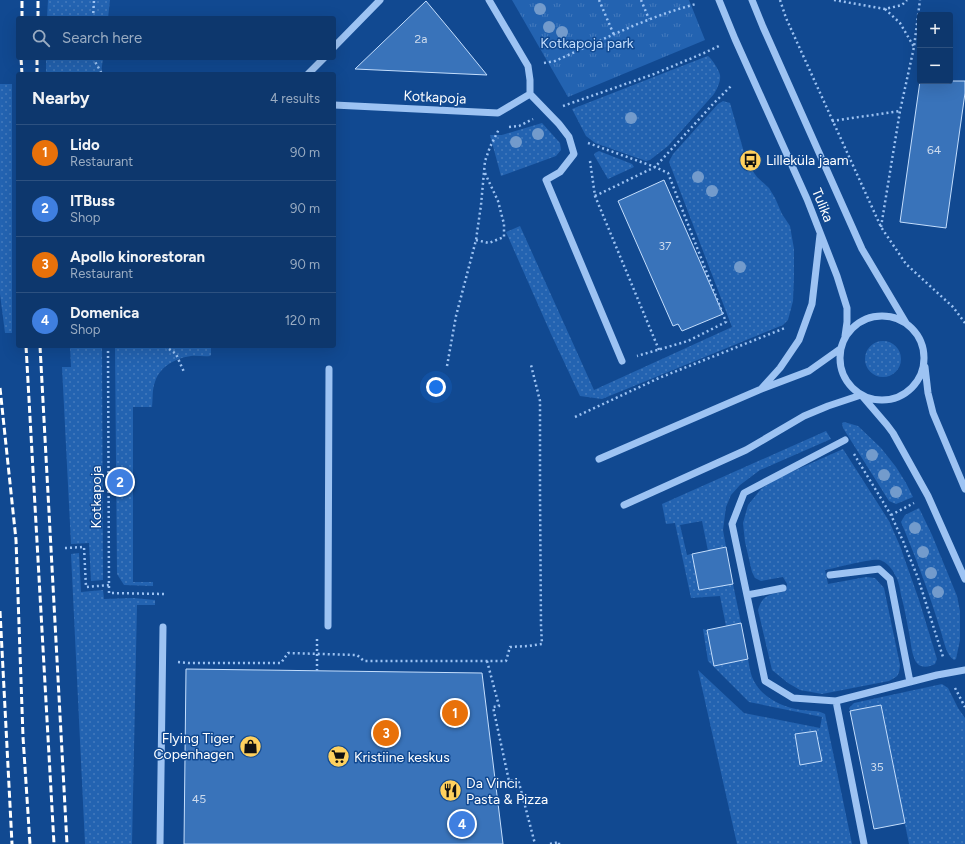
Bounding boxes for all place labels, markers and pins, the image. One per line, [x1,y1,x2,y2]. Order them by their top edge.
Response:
bus stop icon: Lilleküla jaam [738,147,764,173]
place label: Lilleküla jaam [766,152,849,169]
pin: 2 [107,467,133,497]
pin: 1 [442,698,468,728]
pin: 3 [373,718,399,748]
place label: Flying Tiger Copenhagen [153,730,234,763]
shop icon: Flying Tiger Copenhagen [237,733,263,759]
supermarket icon: Kristiine keskus [326,744,352,770]
place label: Kristiine keskus [354,749,450,766]
place label: Da Vinci Pasta & Pizza [466,775,548,808]
restaurant icon: Da Vinci Pasta & Pizza [438,778,464,804]
pin: 4 [449,809,475,839]

